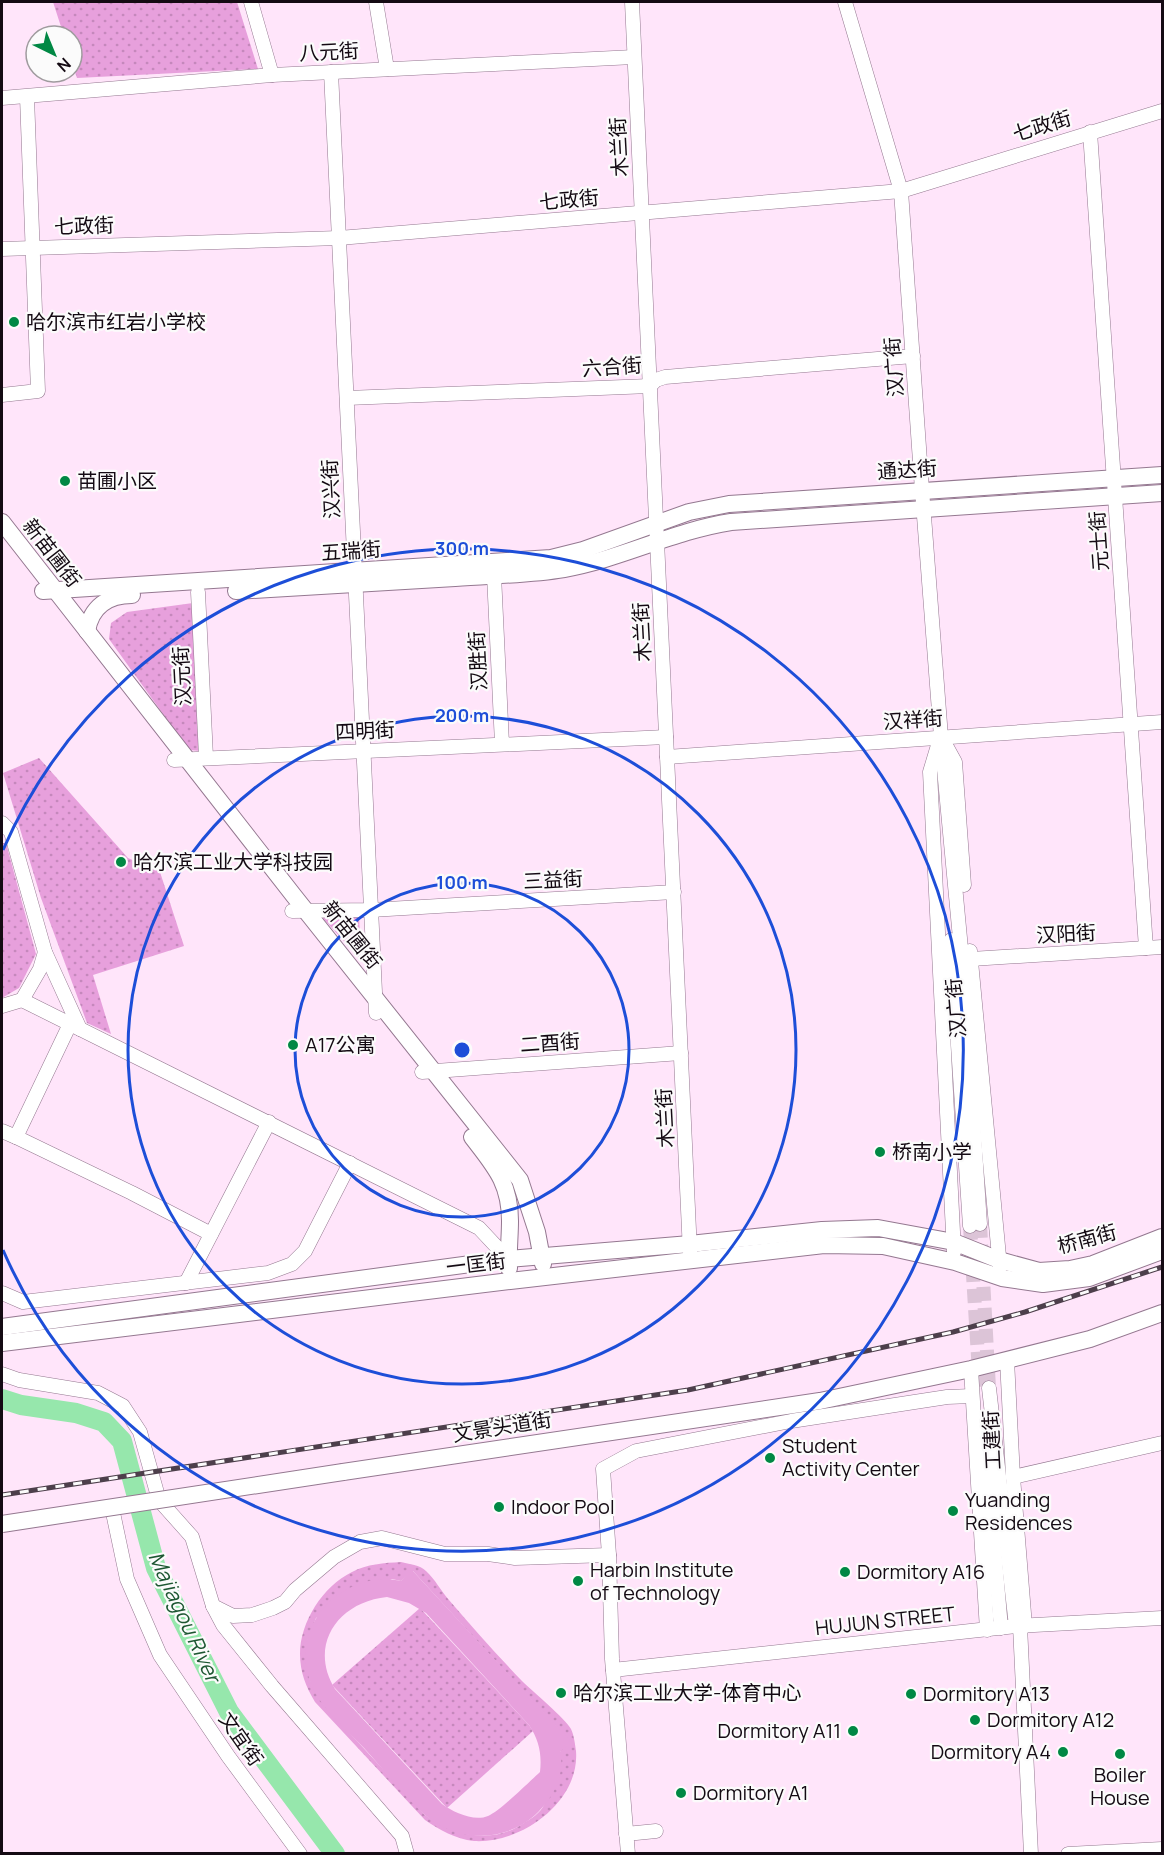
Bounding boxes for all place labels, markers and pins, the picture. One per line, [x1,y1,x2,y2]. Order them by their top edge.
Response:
place label: 哈尔滨市红岩小学校 [26,308,206,335]
marker: 哈尔滨市红岩小学校 [7,315,21,329]
place label: 苗圃小区 [77,467,157,494]
marker: 苗圃小区 [58,474,72,488]
place label: 哈尔滨工业大学科技园 [133,848,333,875]
marker: 哈尔滨工业大学科技园 [114,855,128,869]
place label: A17公寓 [305,1031,376,1058]
marker: A17公寓 [286,1038,300,1052]
centre of rings [452,1040,472,1060]
place label: 桥南小学 [892,1138,972,1165]
marker: 桥南小学 [873,1145,887,1159]
place label: Student Activity Center [782,1432,920,1482]
marker: Student Activity Center [763,1451,777,1465]
place label: Yuanding Residences [965,1486,1072,1536]
place label: Indoor Pool [511,1493,615,1520]
marker: Indoor Pool [492,1500,506,1514]
marker: Yuanding Residences [946,1504,960,1518]
place label: Harbin Institute of Technology [590,1556,733,1606]
place label: Dormitory A16 [857,1558,985,1585]
marker: Dormitory A16 [838,1565,852,1579]
marker: Harbin Institute of Technology [571,1574,585,1588]
place label: 哈尔滨工业大学-体育中心 [573,1679,801,1706]
place label: Dormitory A13 [923,1680,1050,1707]
marker: 哈尔滨工业大学-体育中心 [554,1686,568,1700]
marker: Dormitory A13 [904,1687,918,1701]
place label: Dormitory A12 [987,1706,1114,1733]
marker: Dormitory A12 [968,1713,982,1727]
place label: Dormitory A11 [718,1717,841,1744]
marker: Dormitory A11 [846,1724,860,1738]
place label: Dormitory A4 [931,1738,1051,1765]
marker: Dormitory A4 [1056,1745,1070,1759]
marker: Boiler House [1113,1747,1127,1761]
place label: Boiler House [1090,1761,1150,1811]
place label: Dormitory A1 [693,1779,809,1806]
marker: Dormitory A1 [674,1786,688,1800]

